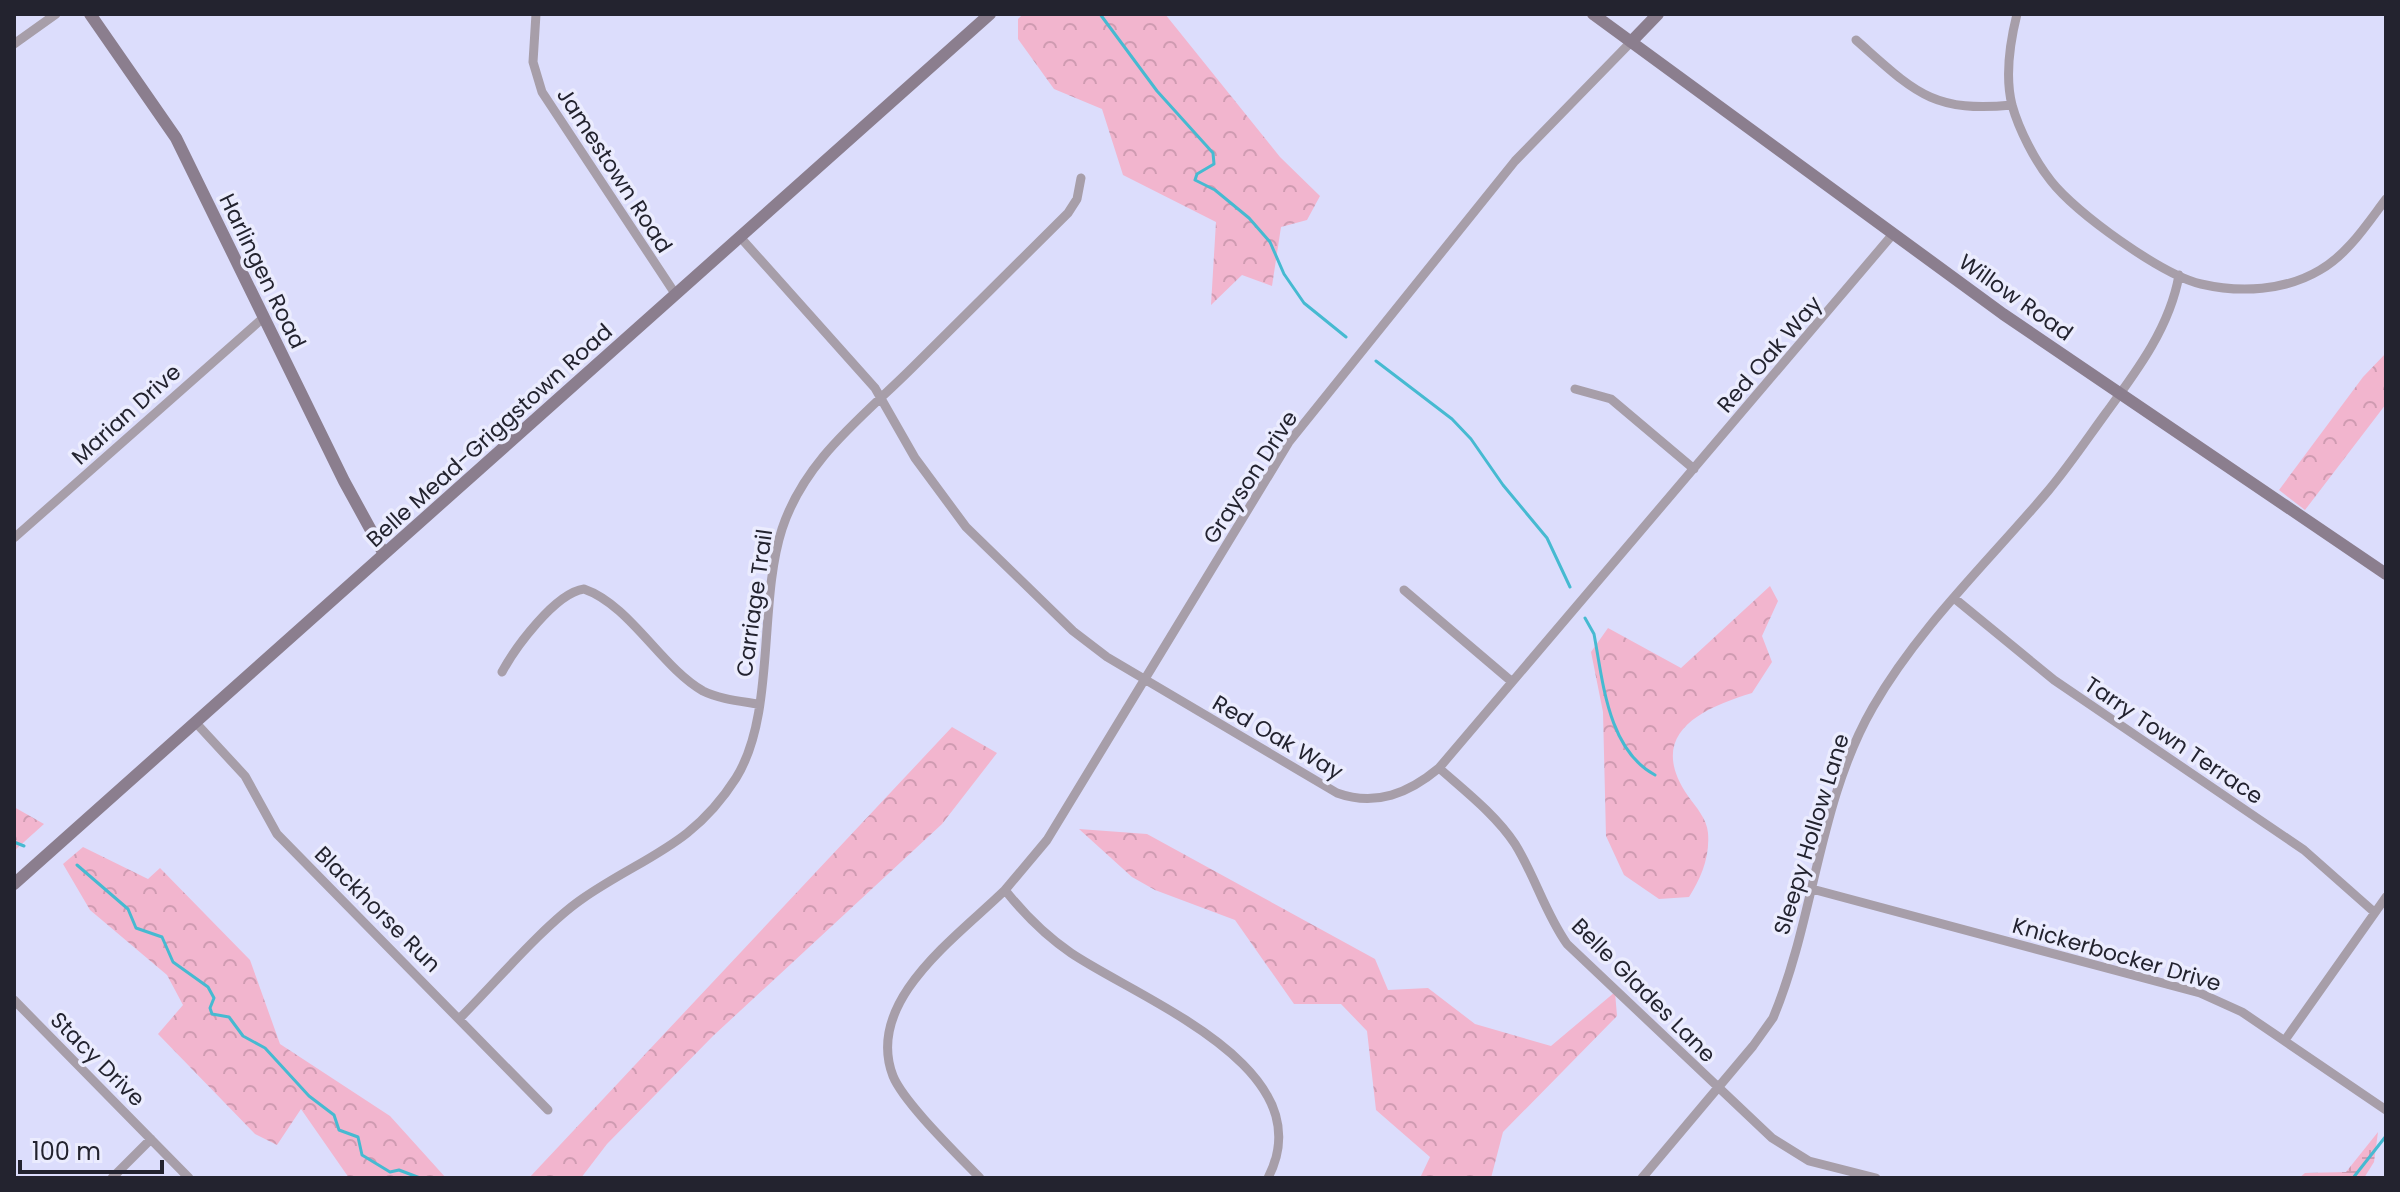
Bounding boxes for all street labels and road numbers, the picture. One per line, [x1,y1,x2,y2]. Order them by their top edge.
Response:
street label: Jamestown Road [549,81,680,259]
street label: Harlingen Road [212,189,313,354]
street label: Willow Road [1952,247,2079,348]
street label: Red Oak Way [1710,289,1829,420]
street label: Belle Mead-Griggstown Road [360,316,619,554]
street label: Marian Drive [65,357,188,472]
street label: Grayson Drive [1196,405,1305,550]
street label: Carriage Trail [729,527,780,679]
street label: Tarry Town Terrace [2078,669,2269,812]
street label: Red Oak Way [1207,688,1349,788]
street label: Sleepy Hollow Lane [1766,730,1857,939]
street label: Blackhorse Run [308,839,448,979]
street label: Knickerbocker Drive [2009,910,2225,999]
street label: Belle Glades Lane [1565,911,1723,1069]
street label: Stacy Drive [43,1005,152,1114]

